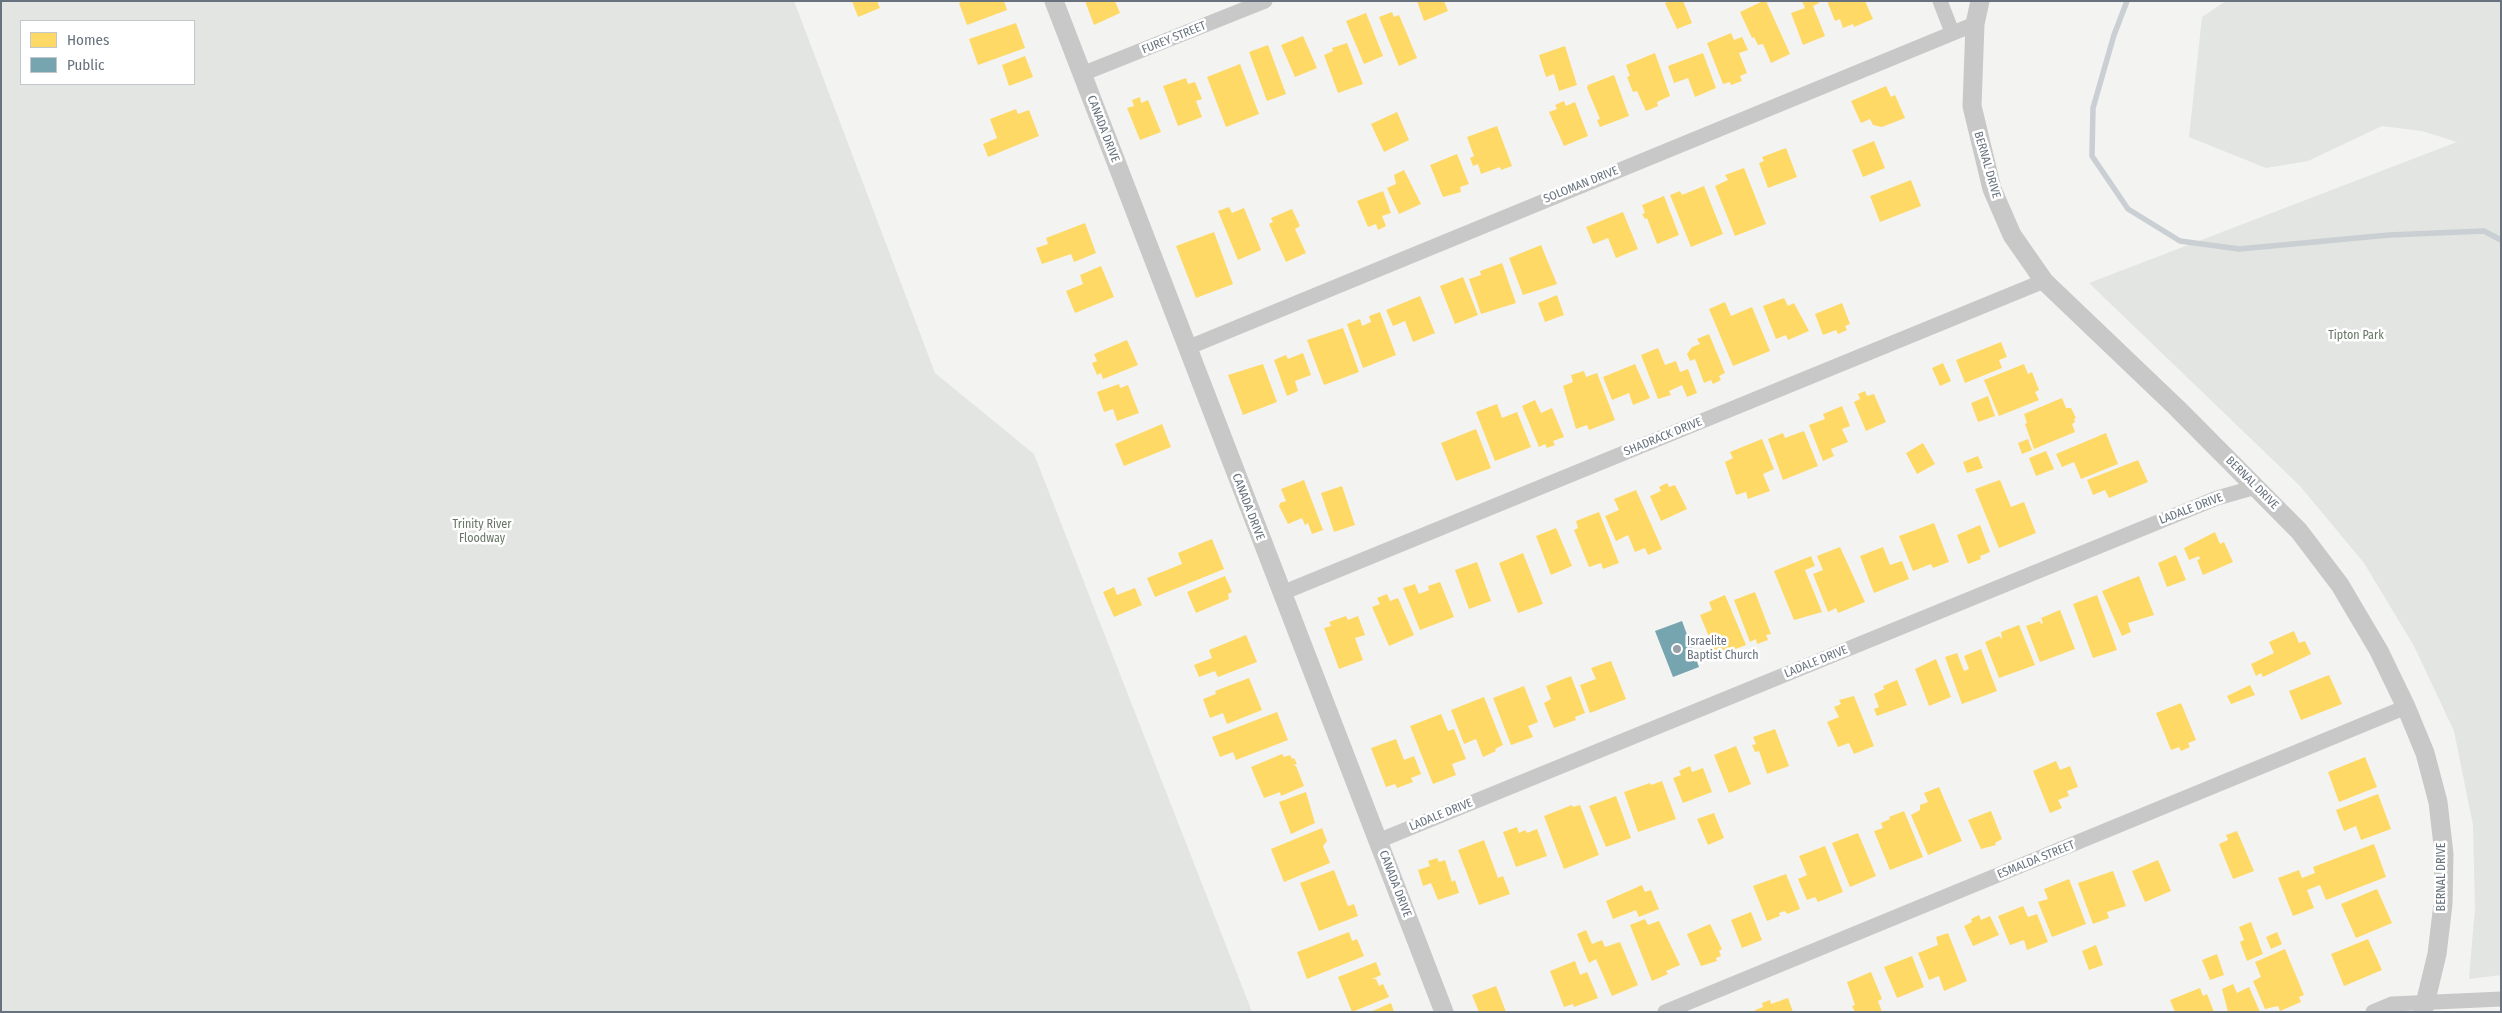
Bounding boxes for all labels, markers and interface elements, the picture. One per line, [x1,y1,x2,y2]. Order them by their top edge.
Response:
street label: FUREY STREET [1140,19,1208,57]
legend [20,20,195,85]
text: Homes [67,31,109,49]
text: Public [67,56,104,74]
street label: CANADA DRIVE [1084,94,1122,164]
street label: BERNAL DRIVE [1971,130,2003,200]
street label: SOLOMAN DRIVE [1542,164,1620,206]
park label: Tipton Park [2328,329,2384,343]
street label: SHADRACK DRIVE [1622,415,1704,459]
street label: BERNAL DRIVE [2223,454,2281,512]
street label: CANADA DRIVE [1229,472,1267,542]
street label: LADALE DRIVE [2157,490,2225,528]
park label: Trinity River Floodway [453,518,511,546]
place label: Israelite Baptist Church [1687,635,1759,663]
marker: Israelite Baptist Church [1671,643,1683,655]
street label: LADALE DRIVE [1782,643,1850,681]
street label: LADALE DRIVE [1407,796,1475,834]
street label: ESMALDA STREET [1995,838,2077,882]
street label: BERNAL DRIVE [2435,843,2449,911]
street label: CANADA DRIVE [1376,849,1414,919]

